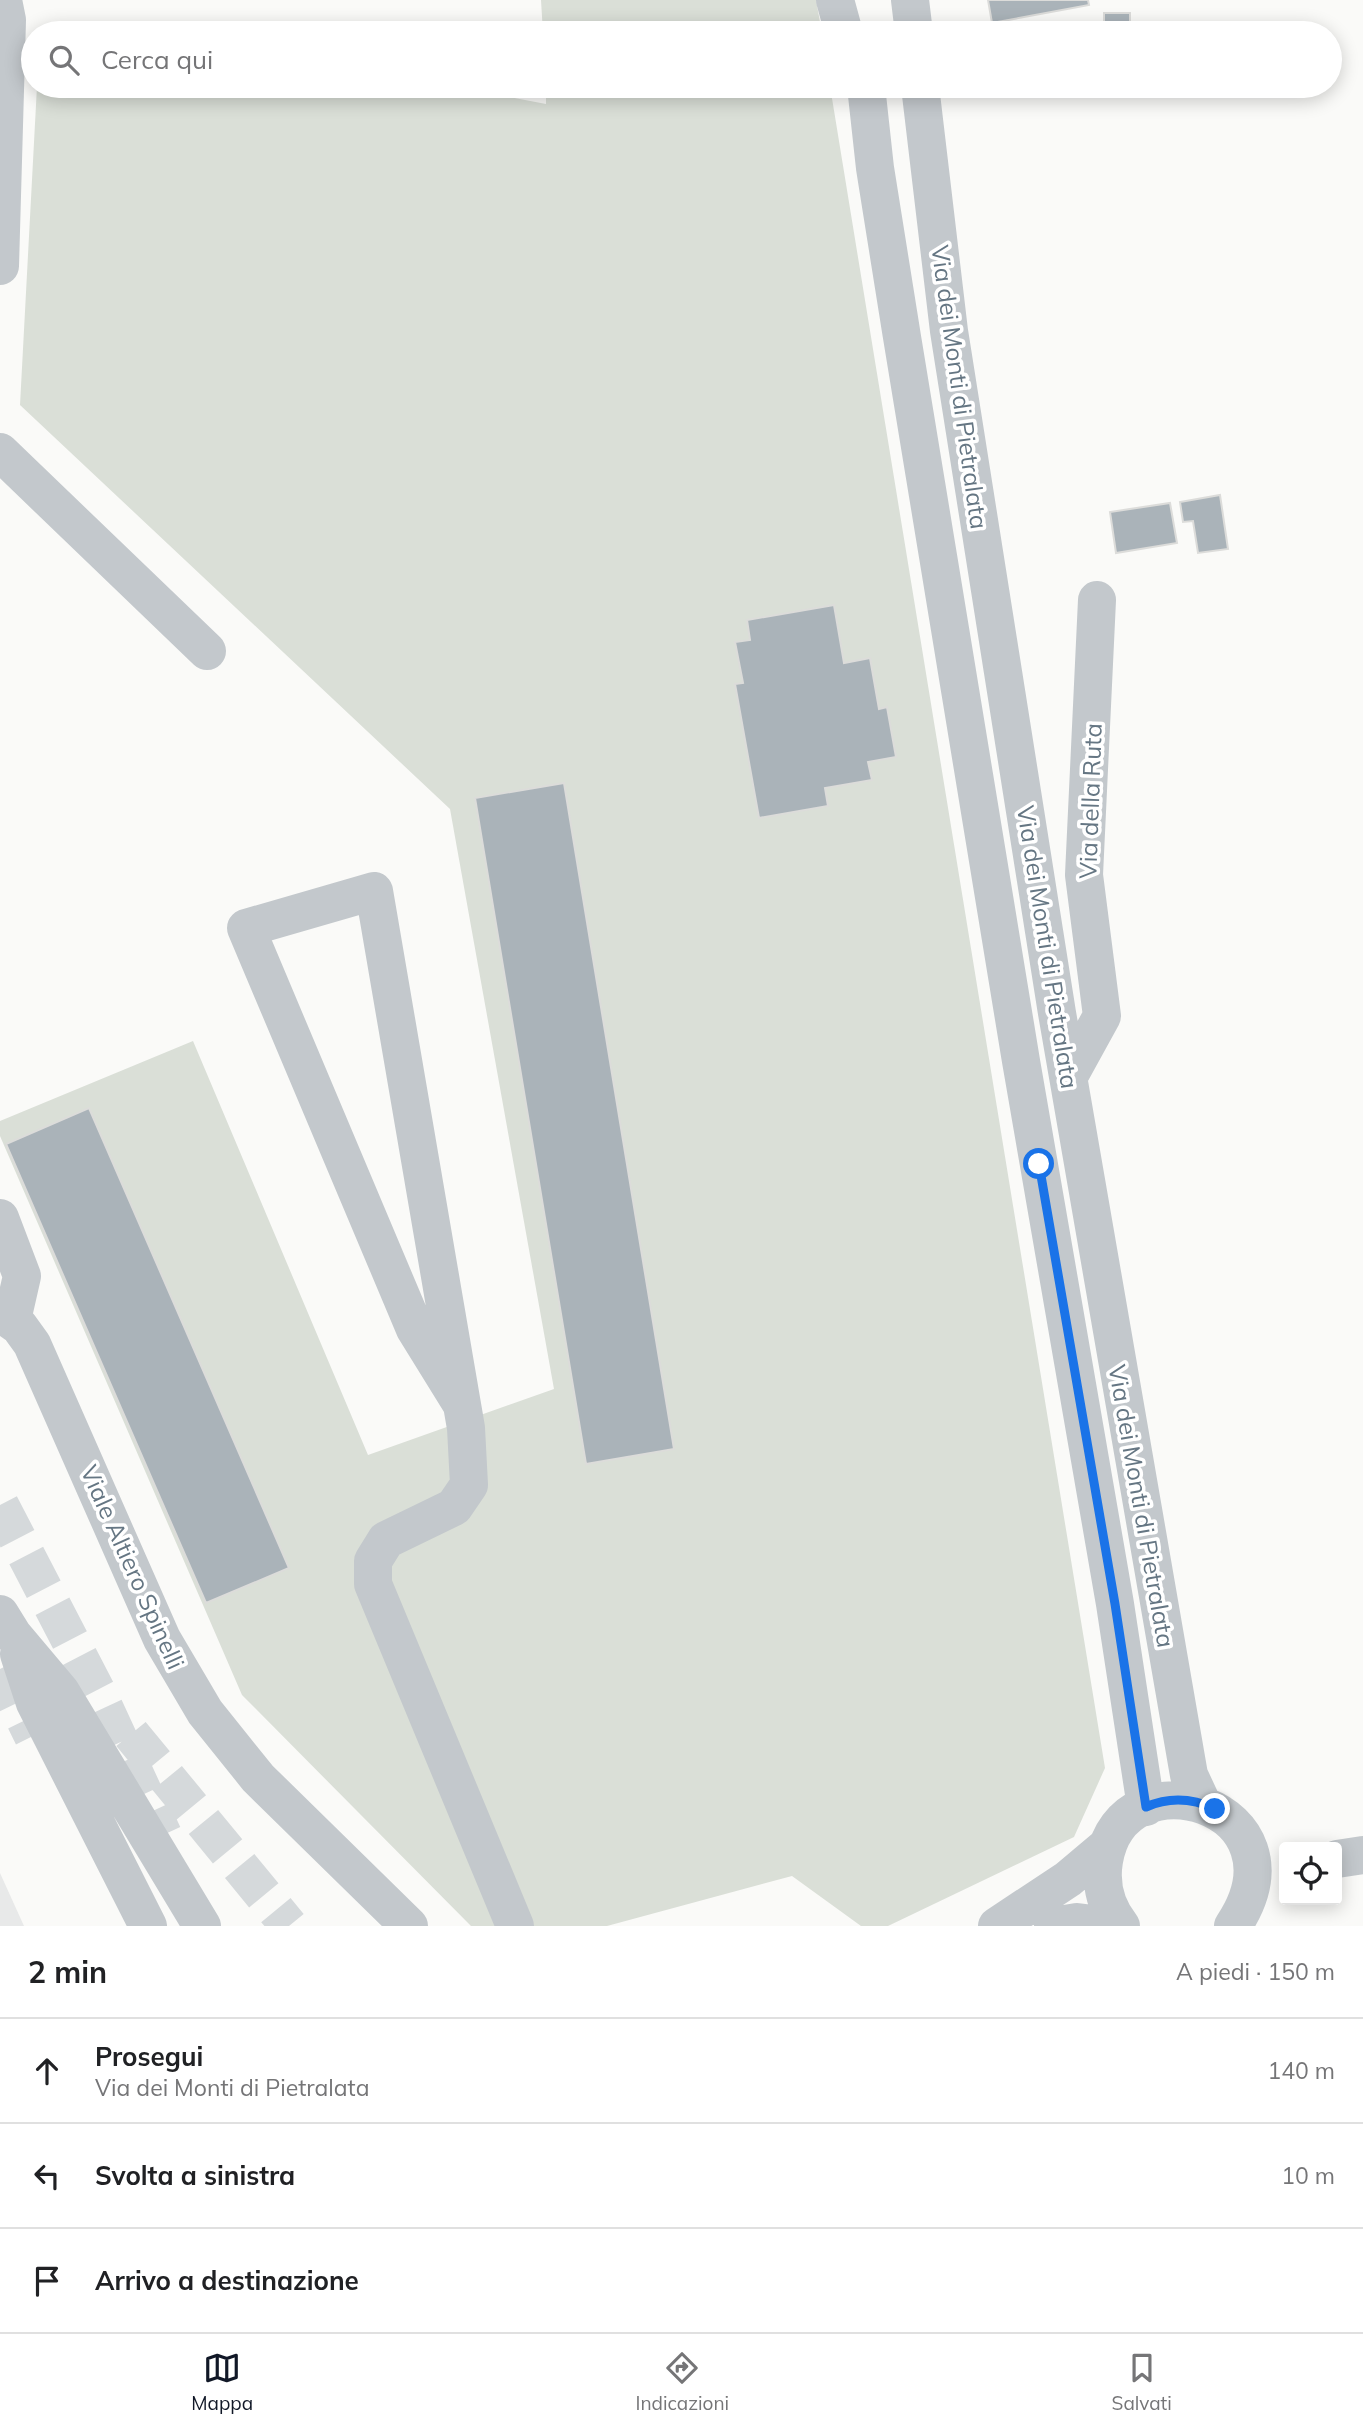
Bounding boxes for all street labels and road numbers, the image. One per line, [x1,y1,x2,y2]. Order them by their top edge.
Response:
street label: Via dei Monti di Pietralata [925,243,995,531]
street label: Via della Ruta [1072,723,1108,879]
street label: Via dei Monti di Pietralata [1011,803,1085,1091]
street label: Via dei Monti di Pietralata [1102,1362,1182,1650]
street label: Viale Altiero Spinelli [75,1460,191,1674]

